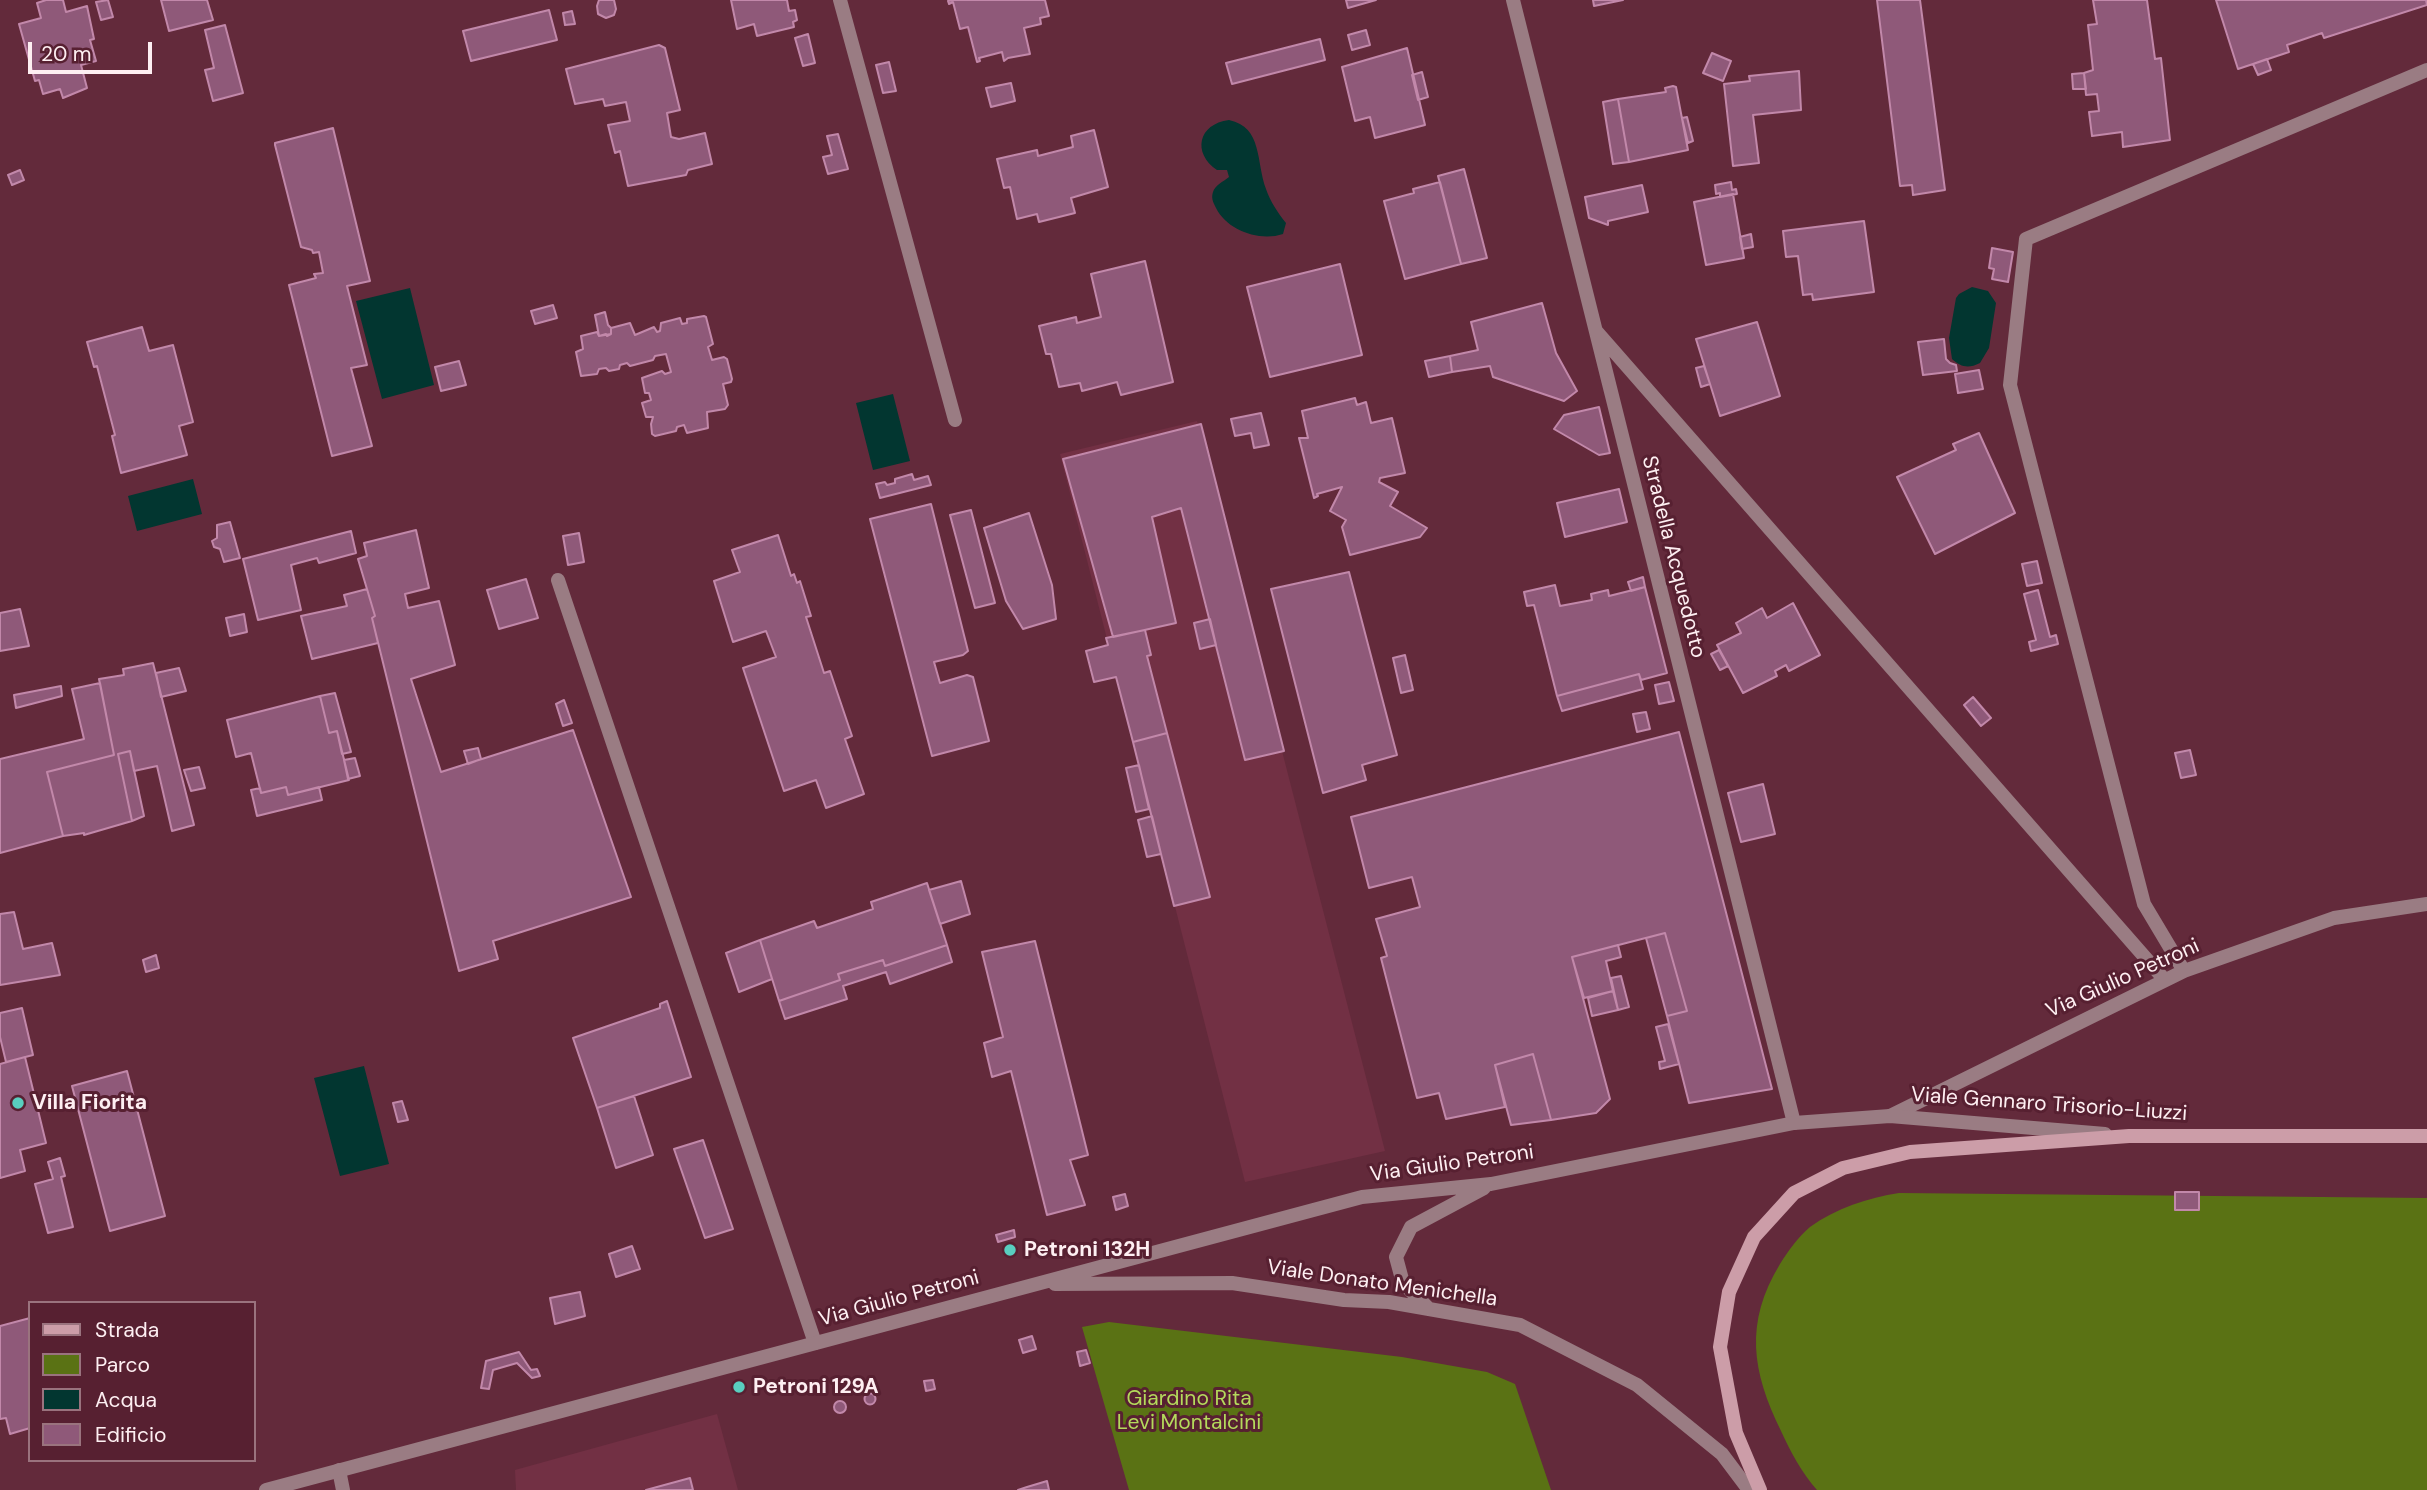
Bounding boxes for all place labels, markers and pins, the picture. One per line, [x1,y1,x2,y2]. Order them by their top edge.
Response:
place label: Villa Fiorita [32,1090,147,1116]
marker: Villa Fiorita [10,1095,26,1111]
place label: Petroni 132H [1024,1237,1150,1263]
marker: Petroni 132H [1002,1242,1018,1258]
place label: Petroni 129A [753,1374,879,1400]
marker: Petroni 129A [731,1379,747,1395]

